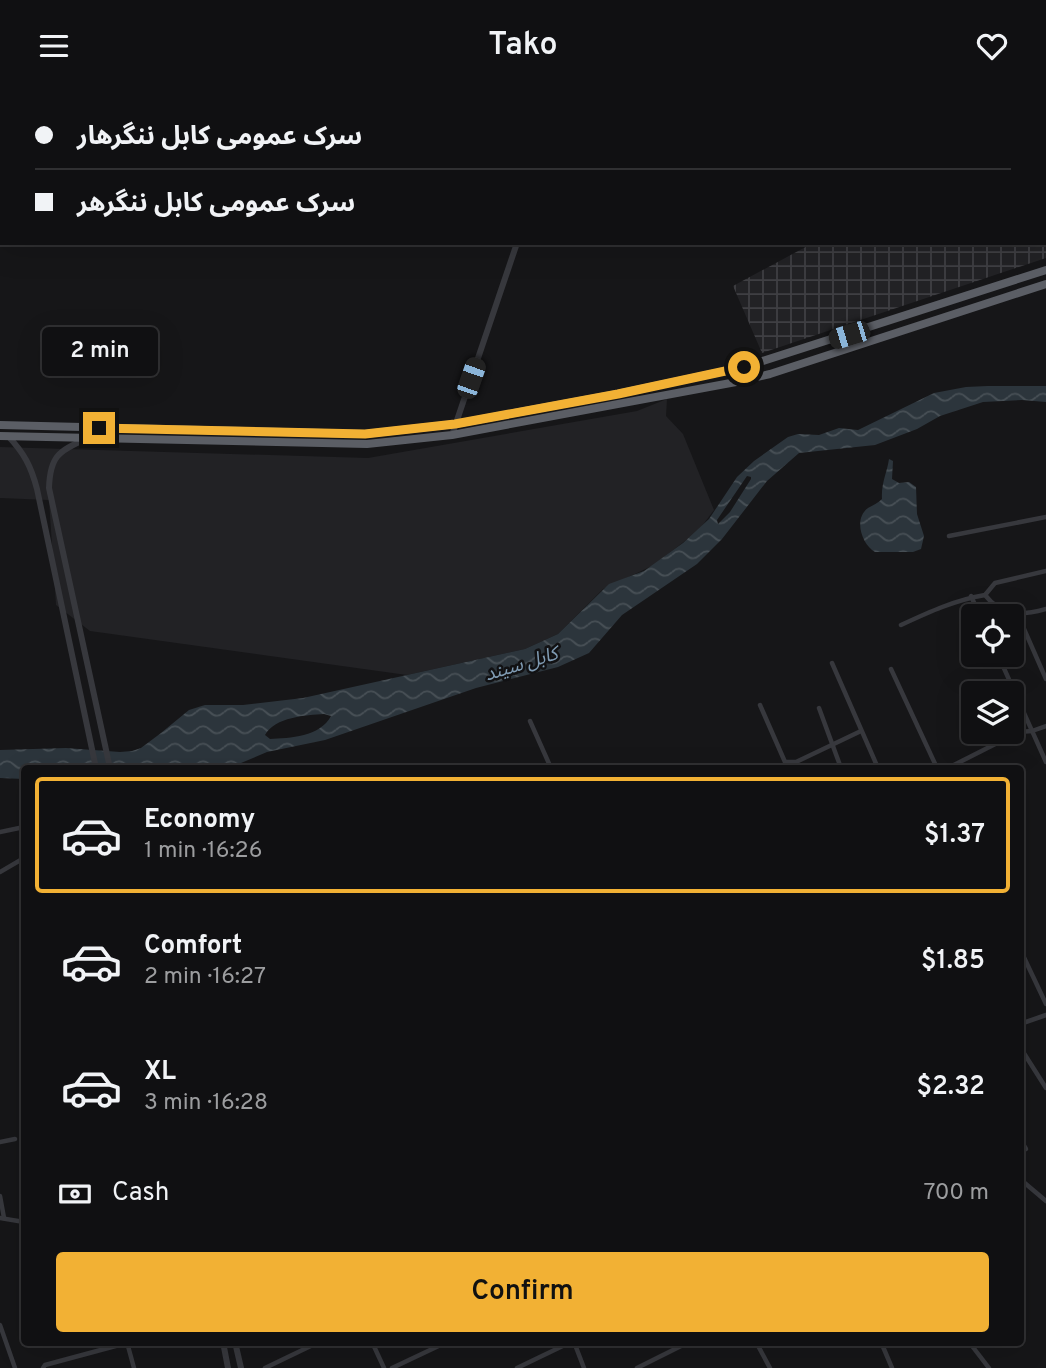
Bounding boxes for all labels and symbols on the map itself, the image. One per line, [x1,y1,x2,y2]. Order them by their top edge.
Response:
car [826,319,873,351]
callout: 2 min [41,327,157,375]
route start [728,351,760,383]
car [455,355,488,401]
route end [83,412,115,444]
water label: کابل سيند [482,641,565,687]

